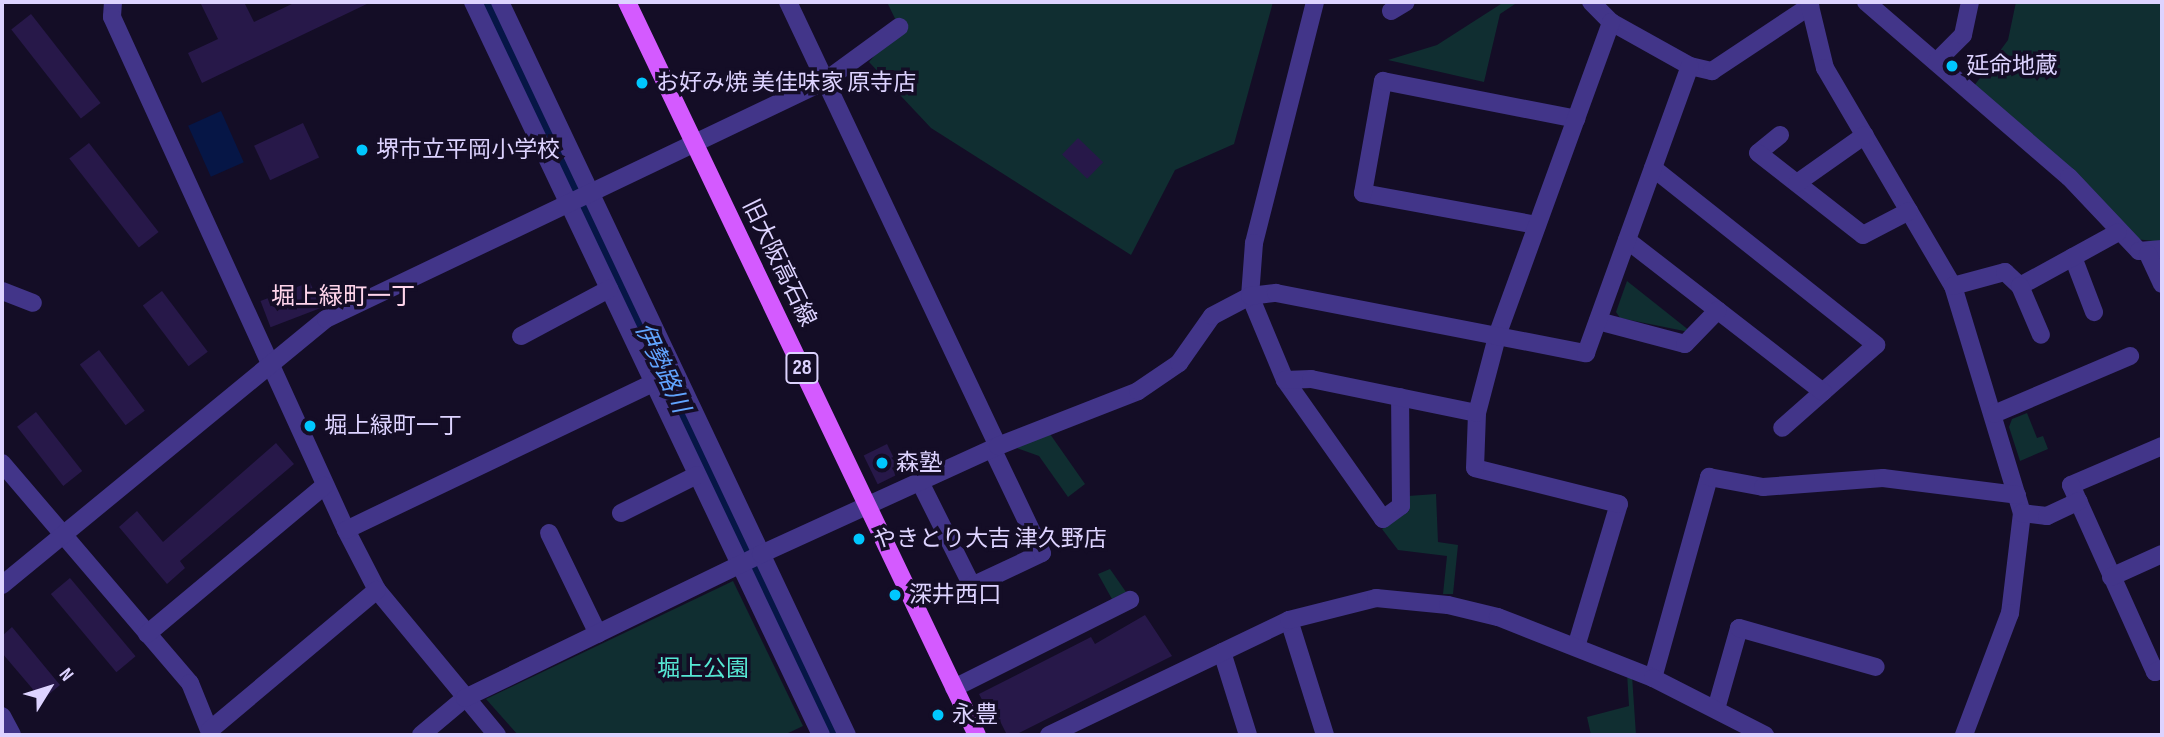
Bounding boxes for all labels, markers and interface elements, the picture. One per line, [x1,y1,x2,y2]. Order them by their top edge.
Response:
place label: 延命地蔵 [1966,52,2058,80]
marker: 延命地蔵 [1944,58,1960,74]
place label: お好み焼 美佳味家 原寺店 [656,69,916,97]
marker: お好み焼 美佳味家 原寺店 [634,75,650,91]
place label: 堺市立平岡小学校 [376,136,560,164]
marker: 堺市立平岡小学校 [354,142,370,158]
street label: 旧大阪高石線 [736,195,822,331]
district label: 堀上緑町一丁 [271,283,415,311]
water label: 伊勢路川 [629,318,695,418]
road number: 28 [784,350,820,386]
place label: 堀上緑町一丁 [324,412,462,440]
marker: 堀上緑町一丁 [302,418,318,434]
place label: 森塾 [896,449,942,477]
marker: 森塾 [874,455,890,471]
place label: やきとり大吉 津久野店 [873,525,1107,553]
marker: やきとり大吉 津久野店 [851,531,867,547]
place label: 深井西口 [909,581,1001,609]
marker: 深井西口 [887,587,903,603]
north arrow [14,653,84,723]
park label: 堀上公園 [657,655,749,683]
text: N [54,664,78,686]
place label: 永豊 [952,701,998,729]
marker: 永豊 [930,707,946,723]

